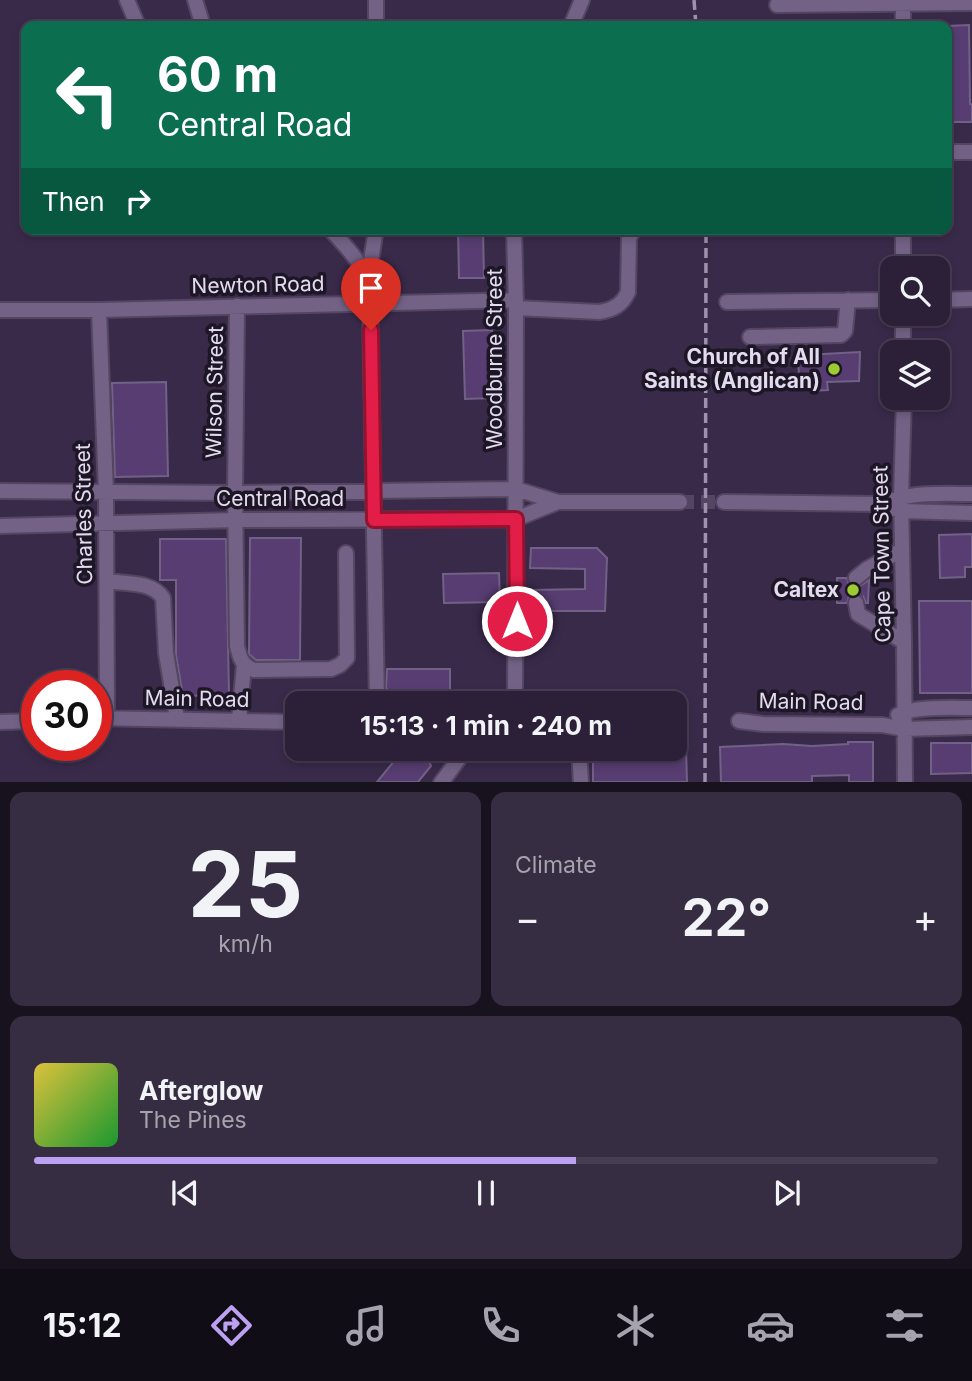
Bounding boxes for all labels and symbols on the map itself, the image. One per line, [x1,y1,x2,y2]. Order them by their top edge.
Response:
pin [341,258,401,330]
street label: Woodburne Street [482,268,507,450]
street label: Newton Road [191,271,325,298]
street label: Wilson Street [201,326,228,458]
place label: Church of All Saints (Anglican) [644,344,820,393]
marker: Church of All Saints (Anglican) [826,361,842,377]
street label: Charles Street [70,443,97,585]
street label: Cape Town Street [867,465,896,643]
street label: Central Road [216,486,344,511]
place label: Caltex [774,577,839,602]
marker: Caltex [845,582,861,598]
position arrow [480,584,554,658]
speed limit sign: 30 [21,670,112,761]
street label: Main Road [144,685,250,712]
street label: Main Road [758,688,864,715]

